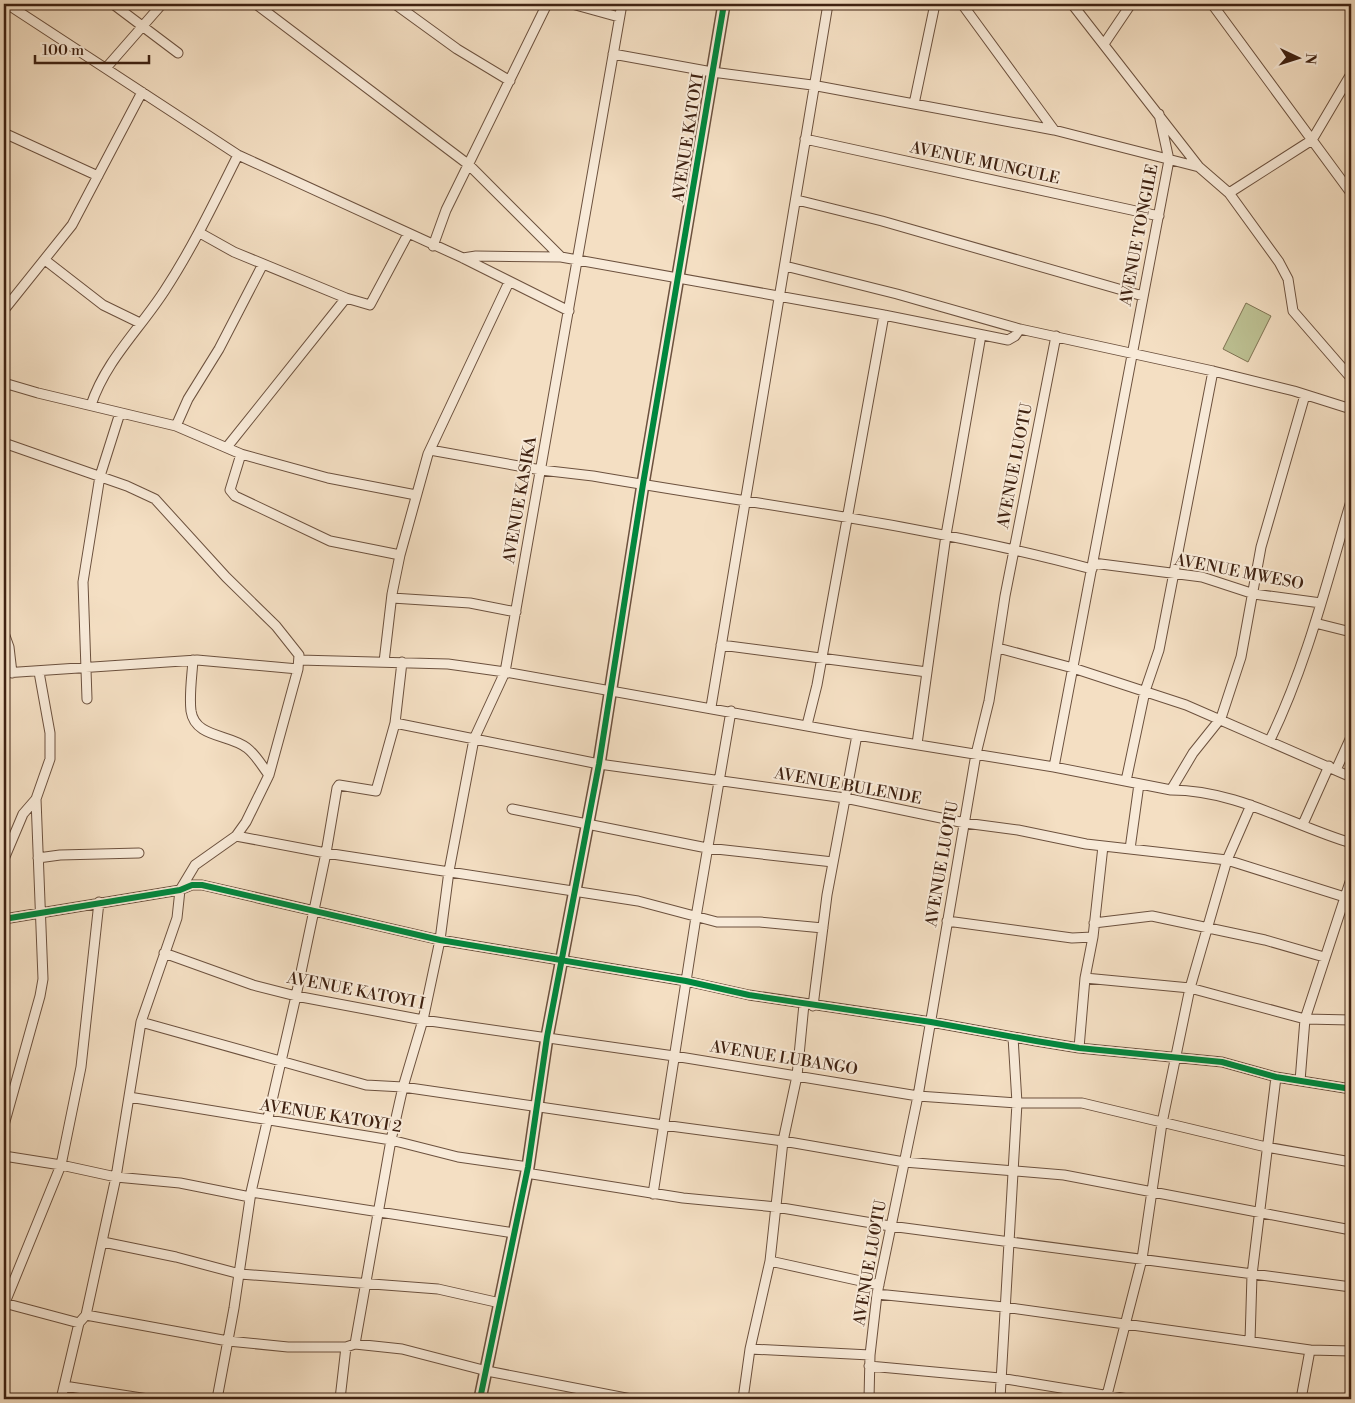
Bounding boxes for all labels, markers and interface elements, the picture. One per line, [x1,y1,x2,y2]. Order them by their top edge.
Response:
scale bar [35,32,149,64]
north arrow [1272,32,1322,82]
text: 100 m [42,41,84,60]
text: N [1301,53,1319,65]
street label: AVENUE KATOYI [668,72,708,205]
street label: AVENUE MUNGULE [907,137,1062,189]
street label: AVENUE TONGILE [1115,162,1163,309]
street label: AVENUE LUOTU [993,401,1037,531]
street label: AVENUE KASIKA [499,434,541,566]
street label: AVENUE MWESO [1172,549,1305,594]
street label: AVENUE BULENDE [772,763,923,809]
street label: AVENUE LUOTU [921,799,963,929]
street label: AVENUE KATOYI I [284,968,427,1014]
street label: AVENUE LUBANGO [708,1036,859,1080]
street label: AVENUE KATOYI 2 [258,1095,403,1137]
street label: AVENUE LUOTU [849,1198,891,1328]

